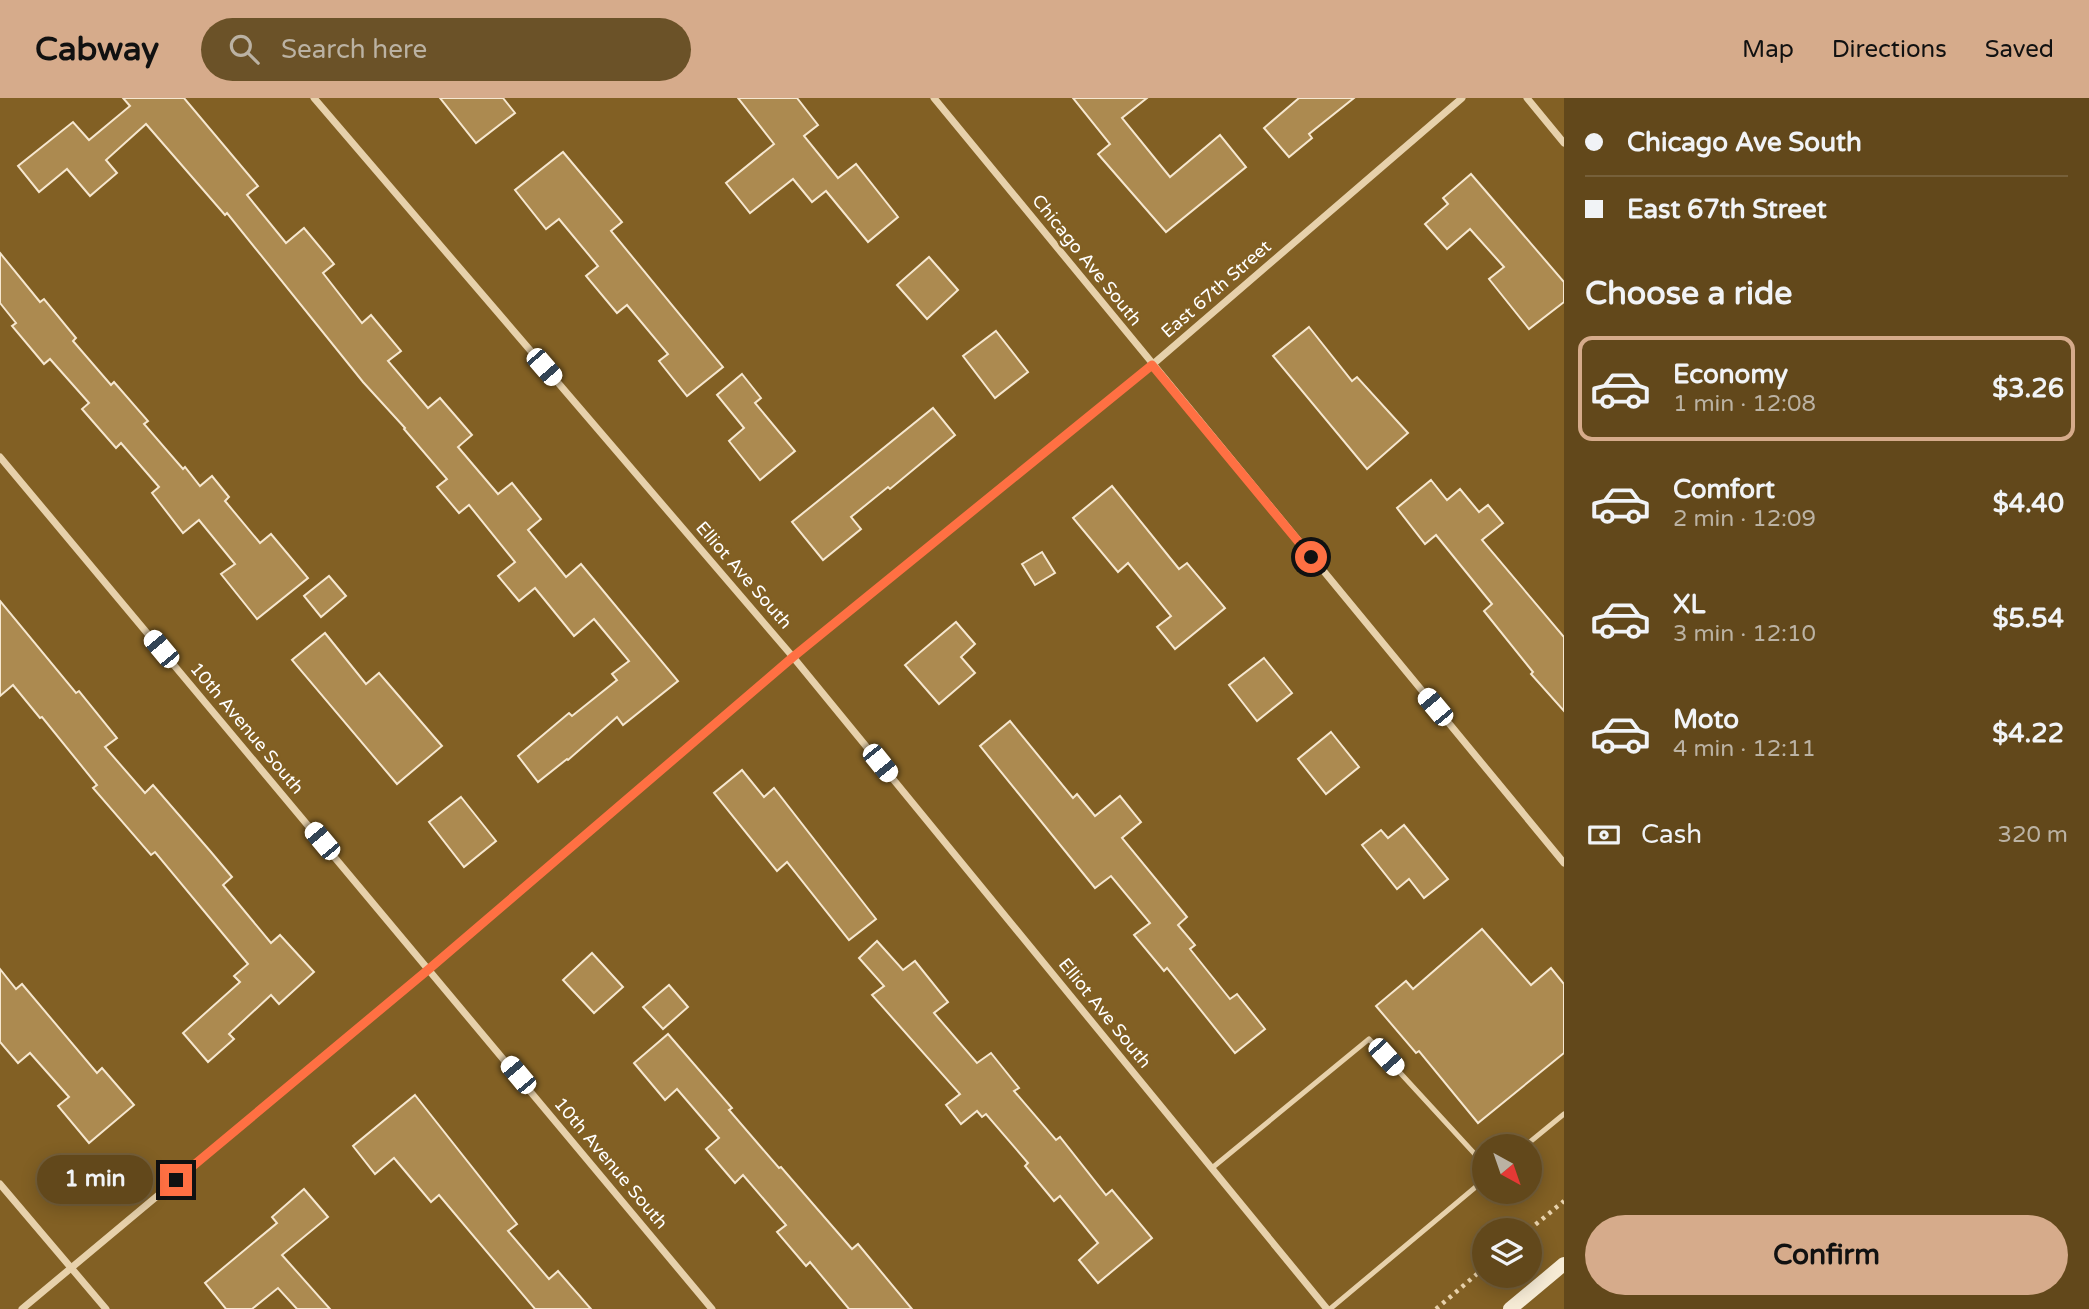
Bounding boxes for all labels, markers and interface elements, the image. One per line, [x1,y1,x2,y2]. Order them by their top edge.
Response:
search box [201,18,691,81]
text: Cabway [35,30,159,69]
icon: search [225,30,263,68]
text: Search here [281,34,427,65]
text: Map [1742,35,1794,64]
text: Directions [1832,35,1947,64]
text: Saved [1985,35,2054,64]
text: Chicago Ave South [1627,127,1862,158]
street label: Chicago Ave South [1027,190,1147,330]
text: East 67th Street [1627,194,1827,225]
street label: East 67th Street [1157,235,1275,343]
text: Choose a ride [1585,275,1792,313]
car [523,344,566,390]
icon: car [1589,357,1652,420]
text: Economy [1673,359,1788,390]
text: $3.26 [1992,373,2064,404]
text: 1 min · 12:08 [1673,390,1816,418]
icon: car [1589,472,1652,535]
text: Comfort [1673,474,1775,505]
text: $4.40 [1993,488,2064,519]
text: 2 min · 12:09 [1673,505,1816,533]
street label: Elliot Ave South [691,517,797,633]
route start [1295,541,1327,573]
icon: car [1589,587,1652,650]
text: XL [1673,589,1705,620]
text: $5.54 [1992,603,2064,634]
text: 3 min · 12:10 [1673,620,1816,648]
car [140,626,183,672]
street label: 10th Avenue South [186,658,308,798]
car [1414,684,1457,730]
icon: car [1589,702,1652,765]
text: Moto [1673,704,1739,735]
text: $4.22 [1992,718,2064,749]
text: 4 min · 12:11 [1673,735,1816,763]
car [859,740,902,786]
icon: cash [1585,816,1623,854]
car [301,818,344,864]
text: Cash [1641,819,1702,850]
text: 320 m [1998,821,2068,849]
street label: Elliot Ave South [1054,954,1156,1072]
car [1365,1034,1408,1080]
car [497,1052,540,1098]
street label: 10th Avenue South [550,1093,672,1233]
north arrow [1472,1134,1542,1204]
map controls [1472,1134,1542,1288]
callout: 1 min [36,1156,152,1204]
route end [160,1164,192,1196]
text: 1 min [64,1165,126,1193]
button: Confirm [1585,1215,2068,1295]
button: layers [1472,1218,1542,1288]

